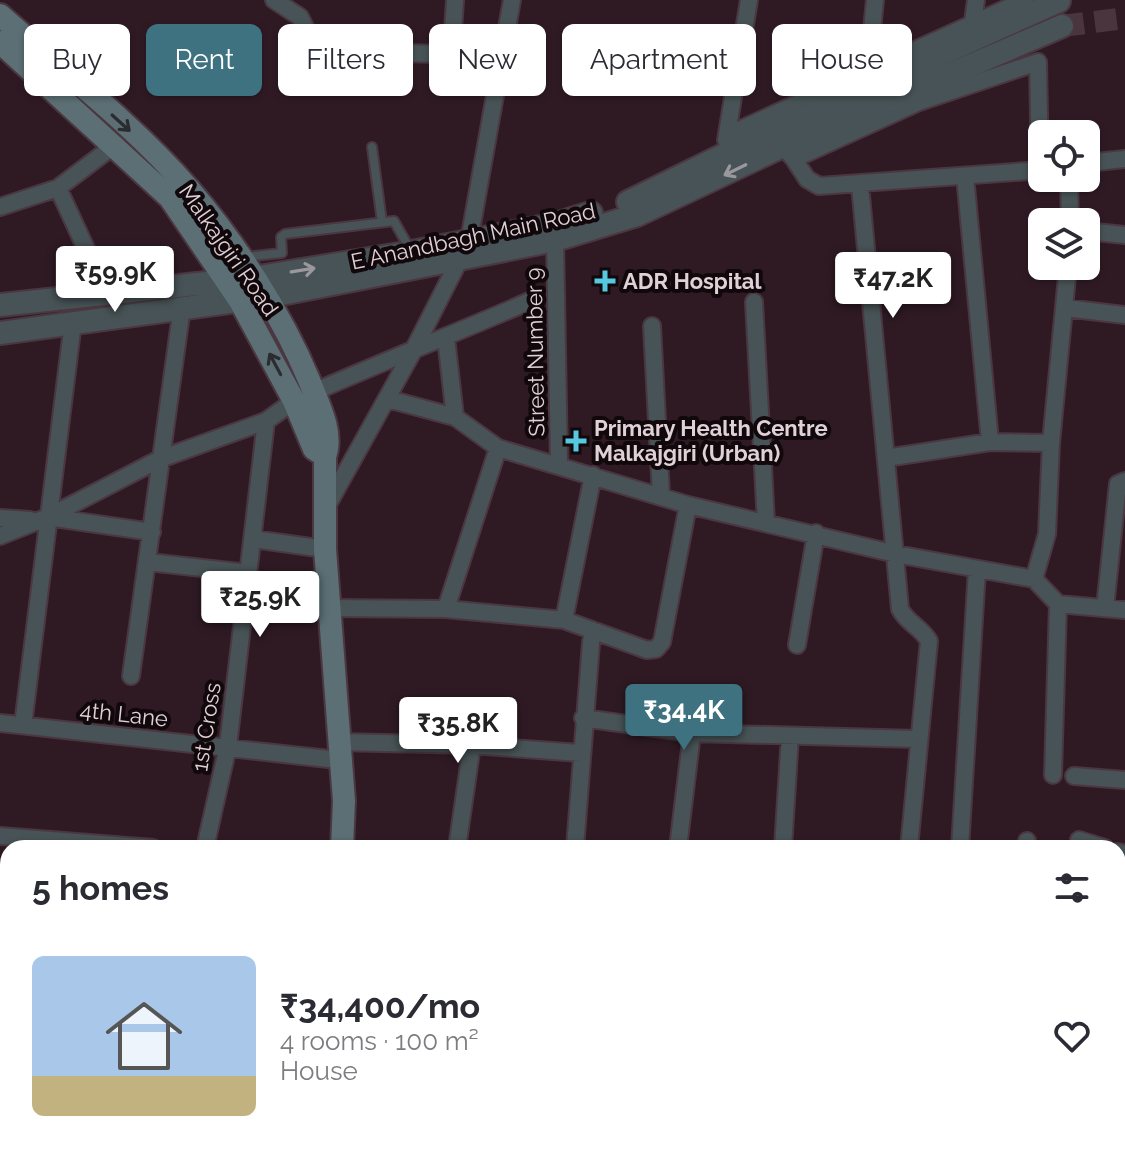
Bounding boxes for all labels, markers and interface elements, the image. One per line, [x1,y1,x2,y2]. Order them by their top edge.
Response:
chip: Buy [24,24,130,96]
chip: Rent [146,24,262,96]
chip: Filters [278,24,413,96]
chip: New [429,24,546,96]
chip: Apartment [562,24,756,96]
chip: House [772,24,912,96]
one-way arrow [111,114,131,132]
map controls [1028,120,1100,280]
button: locate [1028,120,1100,192]
one-way arrow [723,162,747,178]
street label: Malkajgiri Road [174,179,284,321]
street label: E Anandbagh Main Road [348,197,598,275]
button: layers [1028,208,1100,280]
pin: ₹59.9K [50,246,180,314]
pin: ₹47.2K [828,252,958,320]
text: ₹59.9K [74,257,156,287]
one-way arrow [290,261,315,276]
text: ₹47.2K [853,263,933,293]
street label: Street Number 9 [521,267,549,437]
place label: ADR Hospital [623,268,762,294]
marker: ADR Hospital [594,270,616,292]
one-way arrow [266,353,282,376]
place label: Primary Health Centre Malkajgiri (Urban) [594,415,828,466]
marker: Primary Health Centre Malkajgiri (Urban) [565,430,587,452]
pin: ₹25.9K [195,571,325,639]
text: ₹25.9K [219,582,301,612]
street label: 1st Cross [186,681,226,773]
pin: ₹34.4K [619,684,749,752]
text: ₹34.4K [643,695,725,725]
street label: 4th Lane [79,696,169,732]
pin: ₹35.8K [393,697,523,765]
text: ₹35.8K [417,708,499,738]
icon: filters [1050,866,1094,910]
text: 5 homes [32,868,169,908]
text: ₹34,400/mo [280,986,480,1026]
icon: home [96,988,192,1084]
icon: heart [1050,1014,1094,1058]
text: 4 rooms · 100 m² [280,1026,479,1056]
text: House [280,1056,358,1086]

